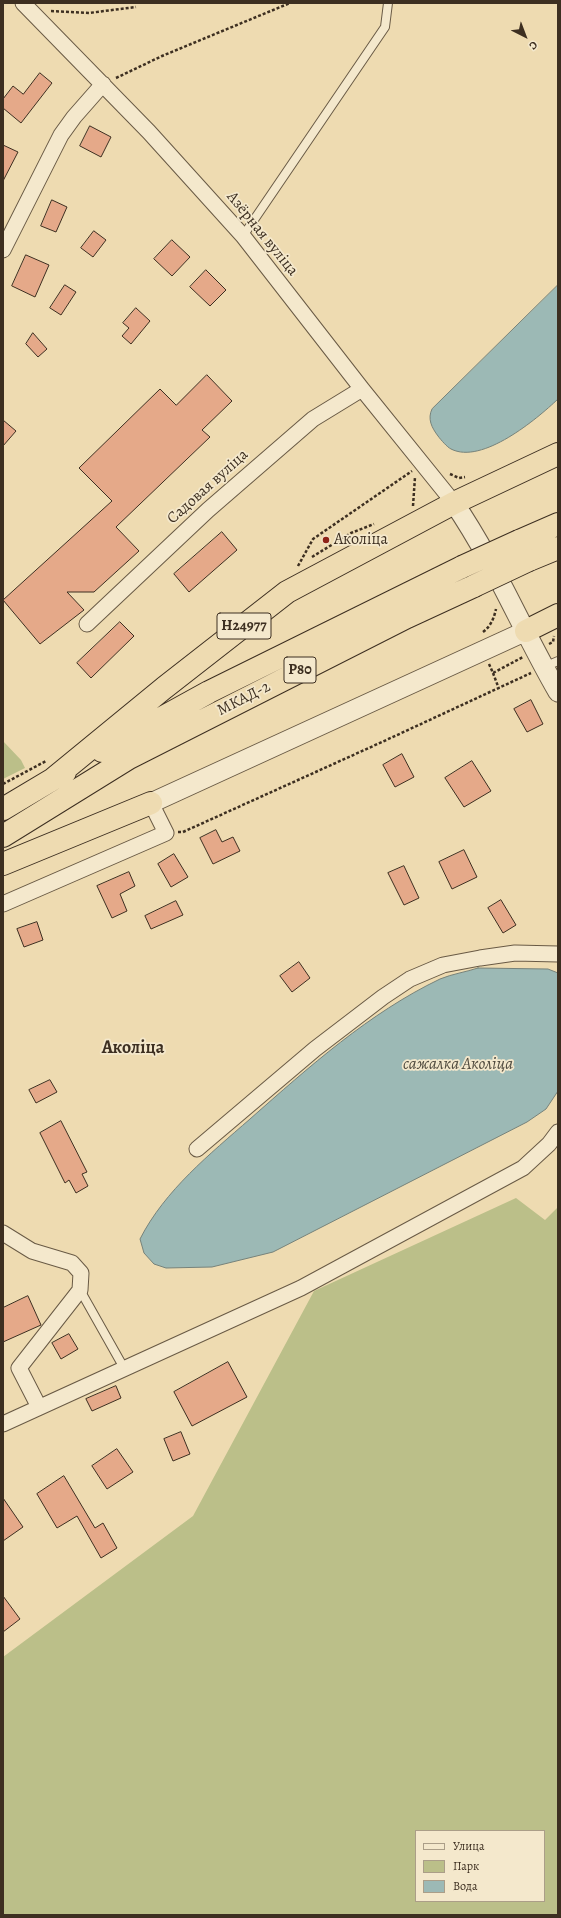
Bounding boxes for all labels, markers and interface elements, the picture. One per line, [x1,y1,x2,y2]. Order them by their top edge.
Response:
north arrow [505,16,545,56]
text: С [526,37,541,53]
street label: Азёрная вуліца [222,188,302,280]
street label: Садовая вуліца [163,445,253,529]
place label: Аколіца [334,530,388,550]
marker: Аколіца [321,535,331,545]
road number: Н24977 [217,613,271,639]
road number: Р80 [284,657,316,683]
street label: МКАД-2 [214,677,274,721]
district label: Аколіца [102,1038,164,1060]
water label: сажалка Аколіца [403,1055,513,1075]
legend [415,1830,545,1902]
text: Улица [453,1838,484,1854]
text: Парк [453,1858,479,1874]
text: Вода [453,1878,478,1894]

